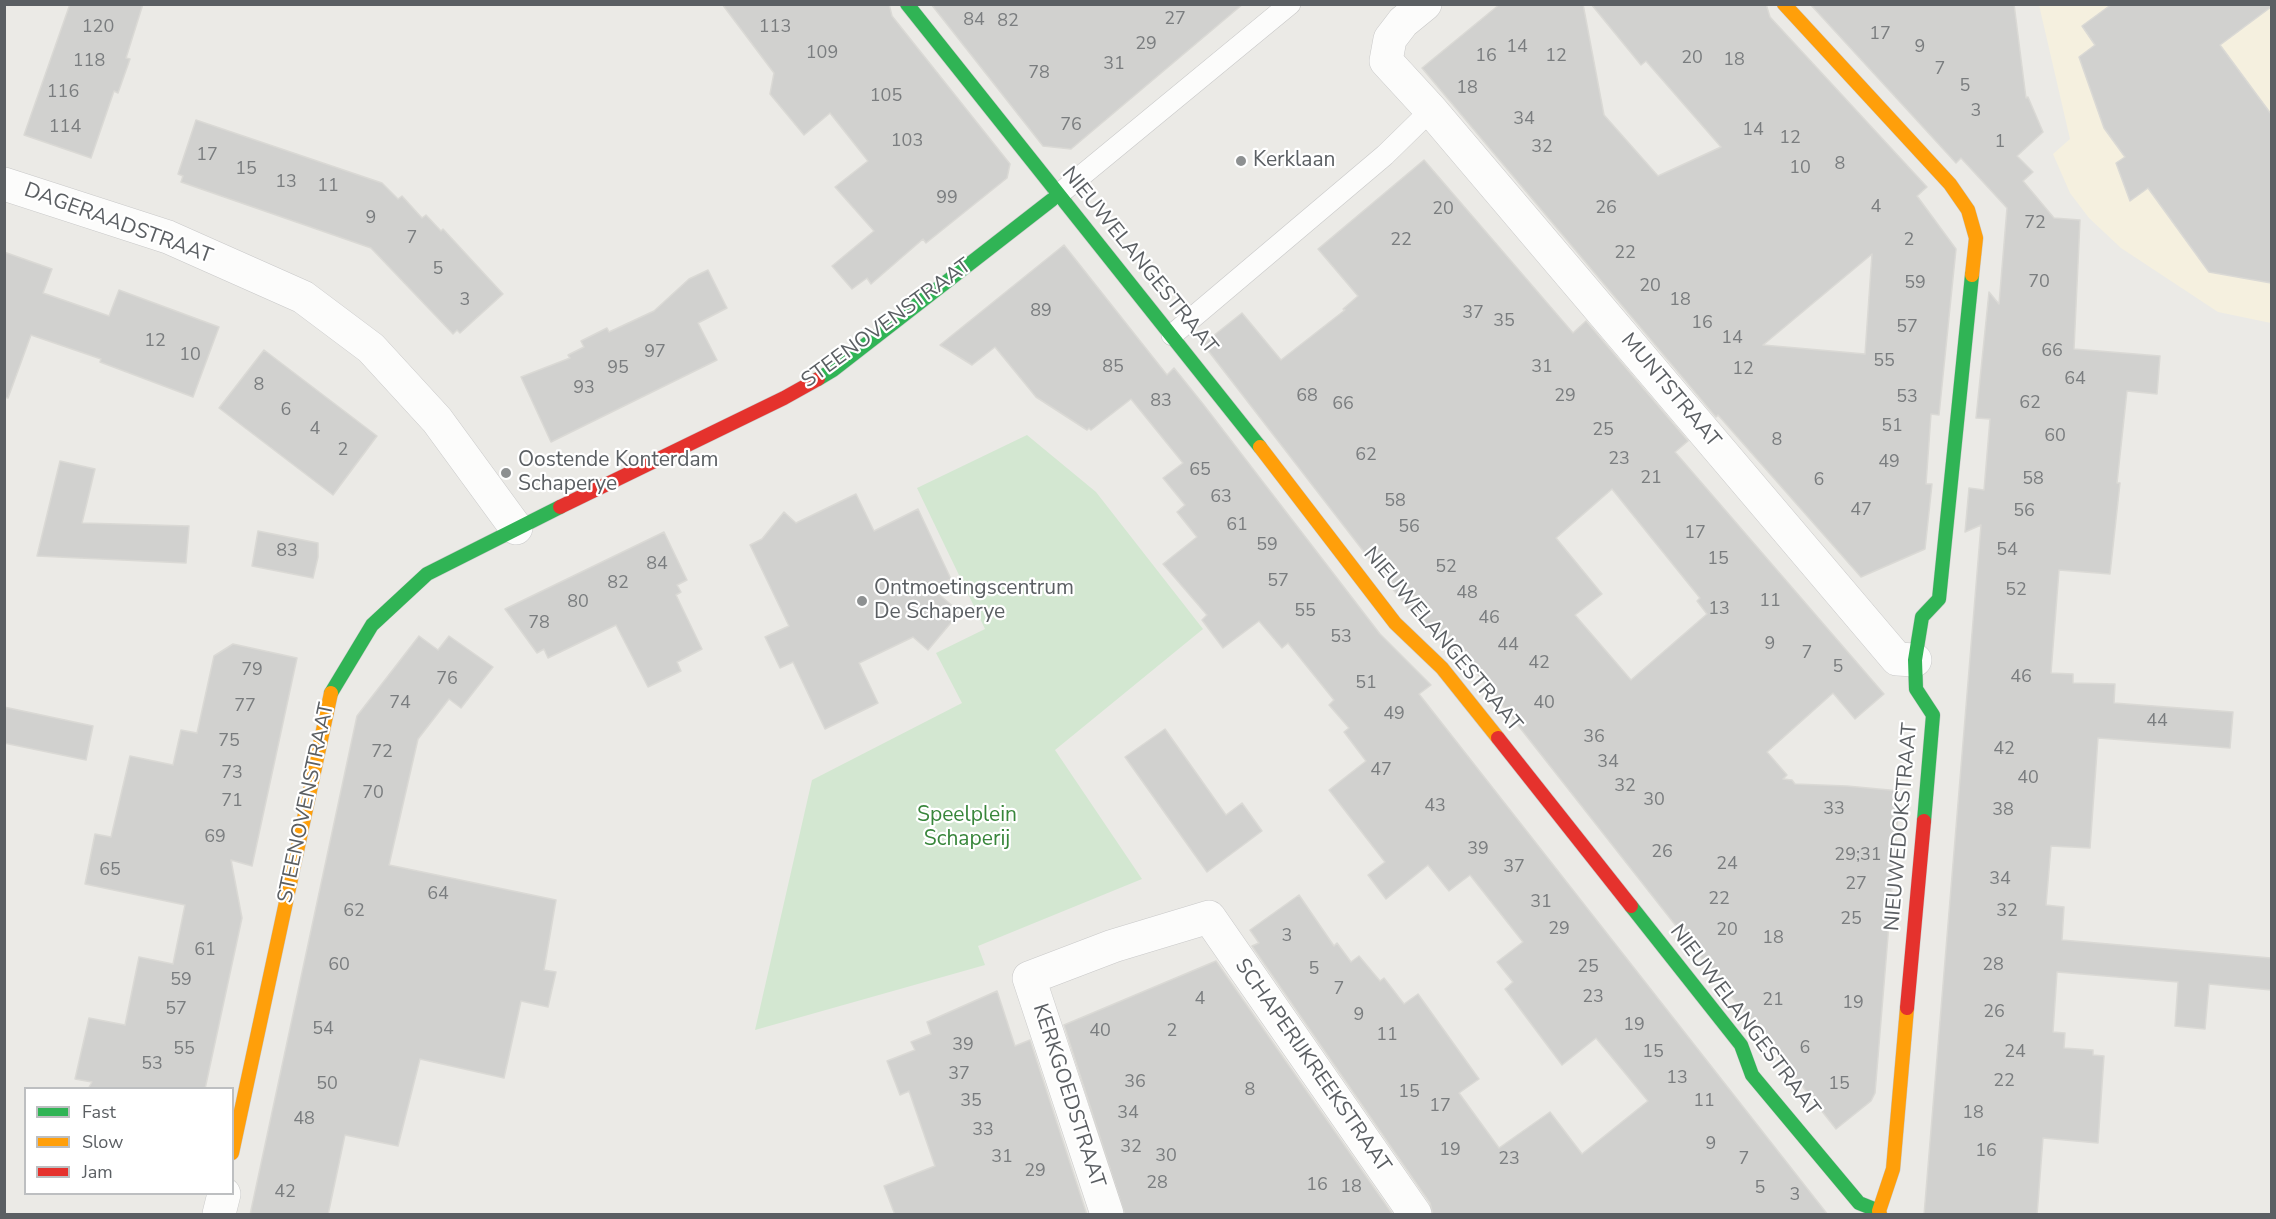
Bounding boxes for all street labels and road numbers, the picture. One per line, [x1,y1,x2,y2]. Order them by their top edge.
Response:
street label: NIEUWELANGESTRAAT [1056,162,1222,360]
street label: DAGERAADSTRAAT [20,178,216,270]
street label: STEENOVENSTRAAT [797,254,977,394]
street label: MUNTSTRAAT [1615,329,1725,453]
street label: NIEUWELANGESTRAAT [1357,542,1527,738]
street label: STEENOVENSTRAAT [273,701,341,905]
street label: NIEUWEDOKSTRAAT [1880,722,1924,932]
street label: NIEUWELANGESTRAAT [1664,920,1824,1122]
street label: SCHAPERIJKREEKSTRAAT [1229,954,1395,1178]
street label: KERKGOEDSTRAAT [1026,1001,1110,1191]

